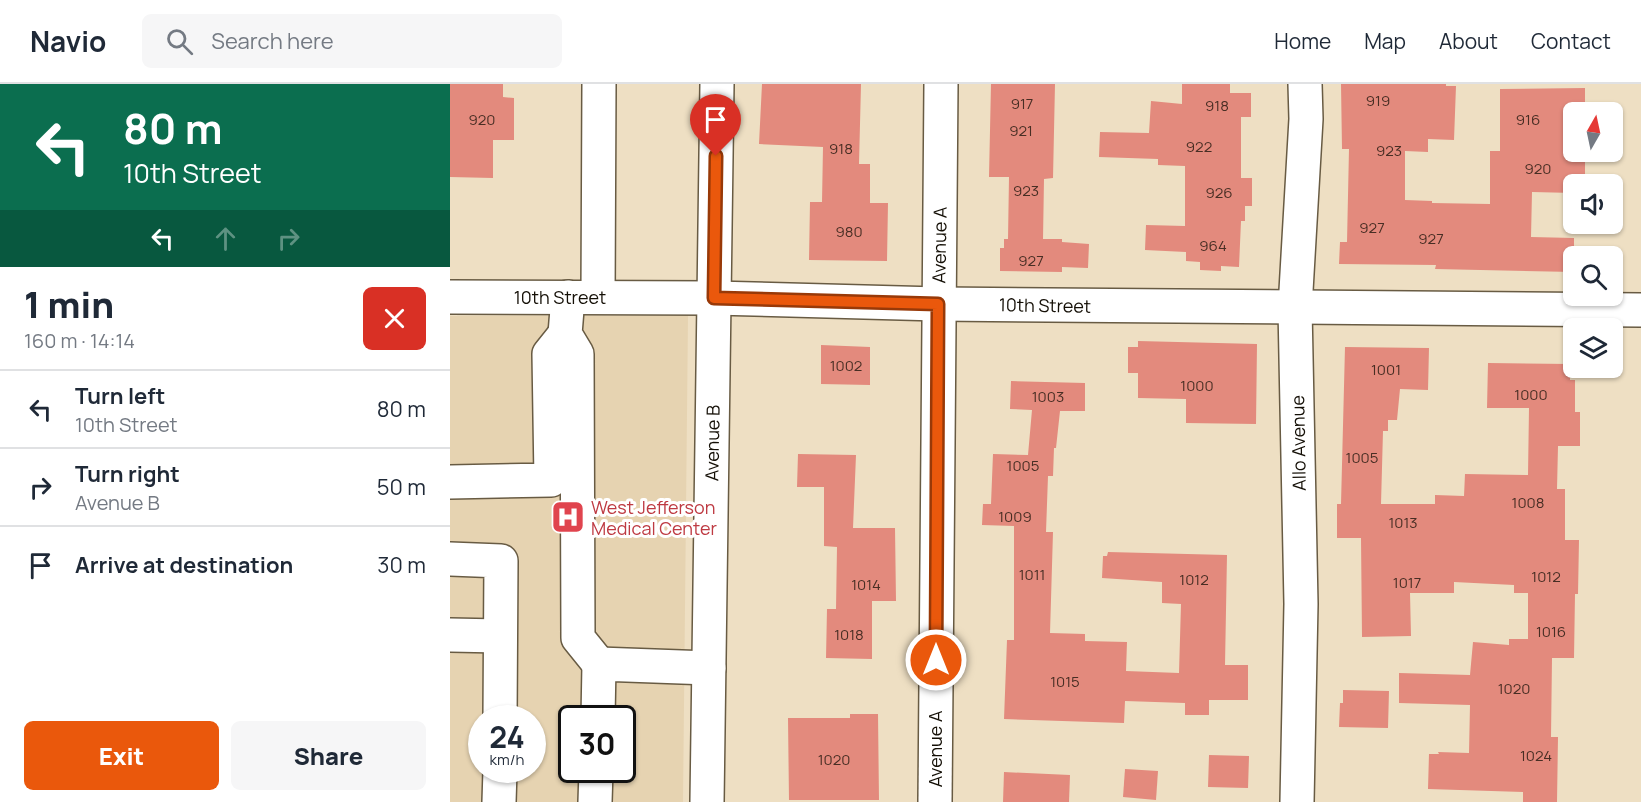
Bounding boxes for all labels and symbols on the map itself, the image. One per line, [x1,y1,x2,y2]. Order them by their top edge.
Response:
house number: 919 [1366,90,1390,111]
house number: 917 [1011,93,1033,114]
pin [690,94,741,156]
house number: 918 [1205,95,1229,116]
north arrow [1563,102,1623,162]
house number: 920 [468,109,496,130]
house number: 916 [1516,109,1540,130]
house number: 921 [1009,120,1033,141]
house number: 922 [1186,136,1212,157]
house number: 918 [829,138,853,159]
house number: 923 [1376,140,1402,161]
house number: 920 [1524,158,1552,179]
house number: 923 [1013,180,1039,201]
house number: 926 [1205,182,1233,203]
street label: Avenue A [926,206,952,284]
house number: 927 [1359,217,1385,238]
house number: 980 [835,221,863,242]
house number: 927 [1418,228,1444,249]
house number: 964 [1199,235,1227,256]
house number: 927 [1018,250,1044,271]
street label: 10th Street [514,285,606,309]
street label: 10th Street [999,292,1091,318]
house number: 1002 [830,355,862,376]
house number: 1001 [1371,359,1401,380]
house number: 1000 [1180,375,1214,396]
house number: 1000 [1514,384,1548,405]
house number: 1003 [1032,386,1064,407]
street label: Allo Avenue [1285,395,1311,491]
street label: Avenue B [699,405,725,481]
house number: 1005 [1346,447,1378,468]
house number: 1005 [1007,455,1039,476]
house number: 1008 [1512,492,1544,513]
place label: West Jefferson Medical Center [591,495,717,540]
hospital icon: West Jefferson Medical Center [550,499,586,535]
house number: 1009 [998,506,1032,527]
house number: 1013 [1388,512,1418,533]
house number: 1011 [1019,564,1045,585]
house number: 1012 [1531,566,1561,587]
house number: 1012 [1179,569,1209,590]
house number: 1017 [1393,572,1421,593]
house number: 1014 [851,574,881,595]
house number: 1016 [1536,621,1566,642]
house number: 1018 [834,624,864,645]
position arrow [904,628,968,692]
house number: 1015 [1050,671,1080,692]
house number: 1020 [1498,678,1530,699]
speed limit sign: 30 [558,705,636,783]
street label: Avenue A [923,710,947,787]
house number: 1024 [1520,745,1552,766]
house number: 1020 [818,749,850,770]

